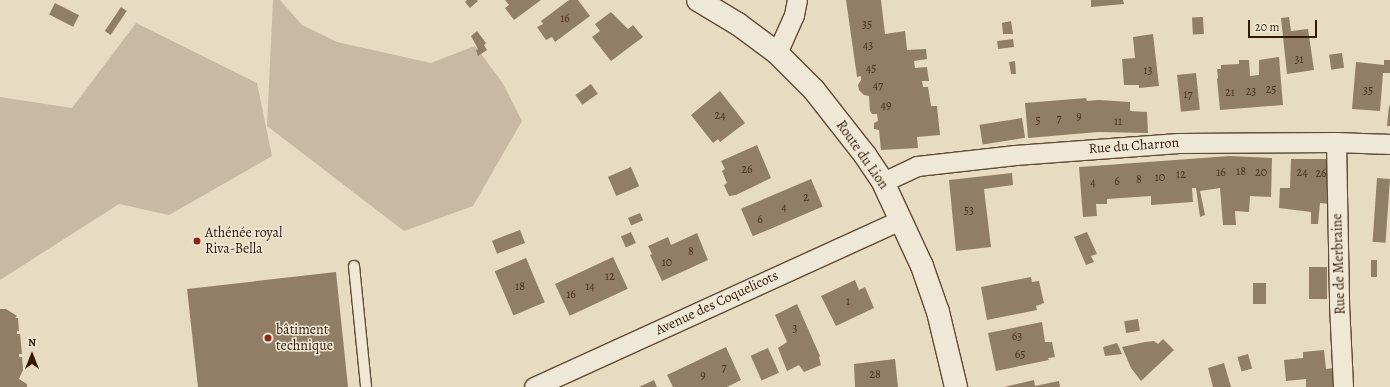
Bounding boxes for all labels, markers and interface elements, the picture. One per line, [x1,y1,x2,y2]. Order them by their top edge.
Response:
house number: 16 [560,12,570,26]
scale bar [1250,12,1319,38]
house number: 35 [862,18,872,32]
text: 20 m [1255,19,1279,35]
house number: 43 [863,39,873,53]
house number: 31 [1294,53,1304,67]
house number: 45 [866,62,876,76]
house number: 13 [1143,64,1153,78]
house number: 47 [873,79,883,93]
house number: 25 [1266,83,1276,97]
house number: 35 [1363,84,1373,98]
house number: 23 [1246,85,1256,99]
house number: 21 [1225,86,1235,100]
house number: 17 [1183,88,1193,102]
house number: 49 [881,99,891,113]
house number: 24 [714,109,726,123]
house number: 9 [1076,110,1082,124]
house number: 7 [1056,112,1062,126]
house number: 5 [1035,114,1041,128]
house number: 11 [1114,115,1122,129]
street label: Route du Lion [832,117,892,193]
street label: Rue du Charron [1088,134,1180,158]
house number: 26 [741,163,753,177]
house number: 18 [1236,165,1246,179]
house number: 16 [1216,166,1226,180]
house number: 20 [1255,166,1267,180]
house number: 24 [1296,166,1308,180]
house number: 26 [1315,167,1327,181]
house number: 12 [1176,168,1186,182]
house number: 10 [1155,171,1165,185]
house number: 8 [1136,173,1142,187]
house number: 6 [1114,175,1120,189]
house number: 4 [1090,176,1096,190]
house number: 2 [803,191,809,205]
house number: 4 [781,201,787,215]
house number: 53 [964,204,974,218]
house number: 6 [757,213,763,227]
street label: Rue de Merbraine [1329,213,1349,315]
place label: Athénée royal Riva-Bella [205,225,282,258]
marker: Athénée royal Riva-Bella [192,236,202,246]
house number: 8 [688,245,694,259]
house number: 10 [662,256,672,270]
street label: Avenue des Coquelicots [653,267,781,339]
house number: 12 [605,270,615,284]
house number: 18 [515,280,525,294]
house number: 14 [585,280,595,294]
house number: 16 [566,288,576,302]
house number: 1 [846,295,850,309]
place label: bâtiment technique [276,322,333,354]
house number: 3 [793,322,797,336]
house number: 63 [1012,330,1022,344]
marker: bâtiment technique [263,333,273,343]
north arrow [12,335,52,375]
text: N [28,335,36,350]
house number: 65 [1015,348,1025,362]
house number: 7 [721,361,727,375]
house number: 28 [869,368,881,382]
house number: 9 [700,369,706,383]

